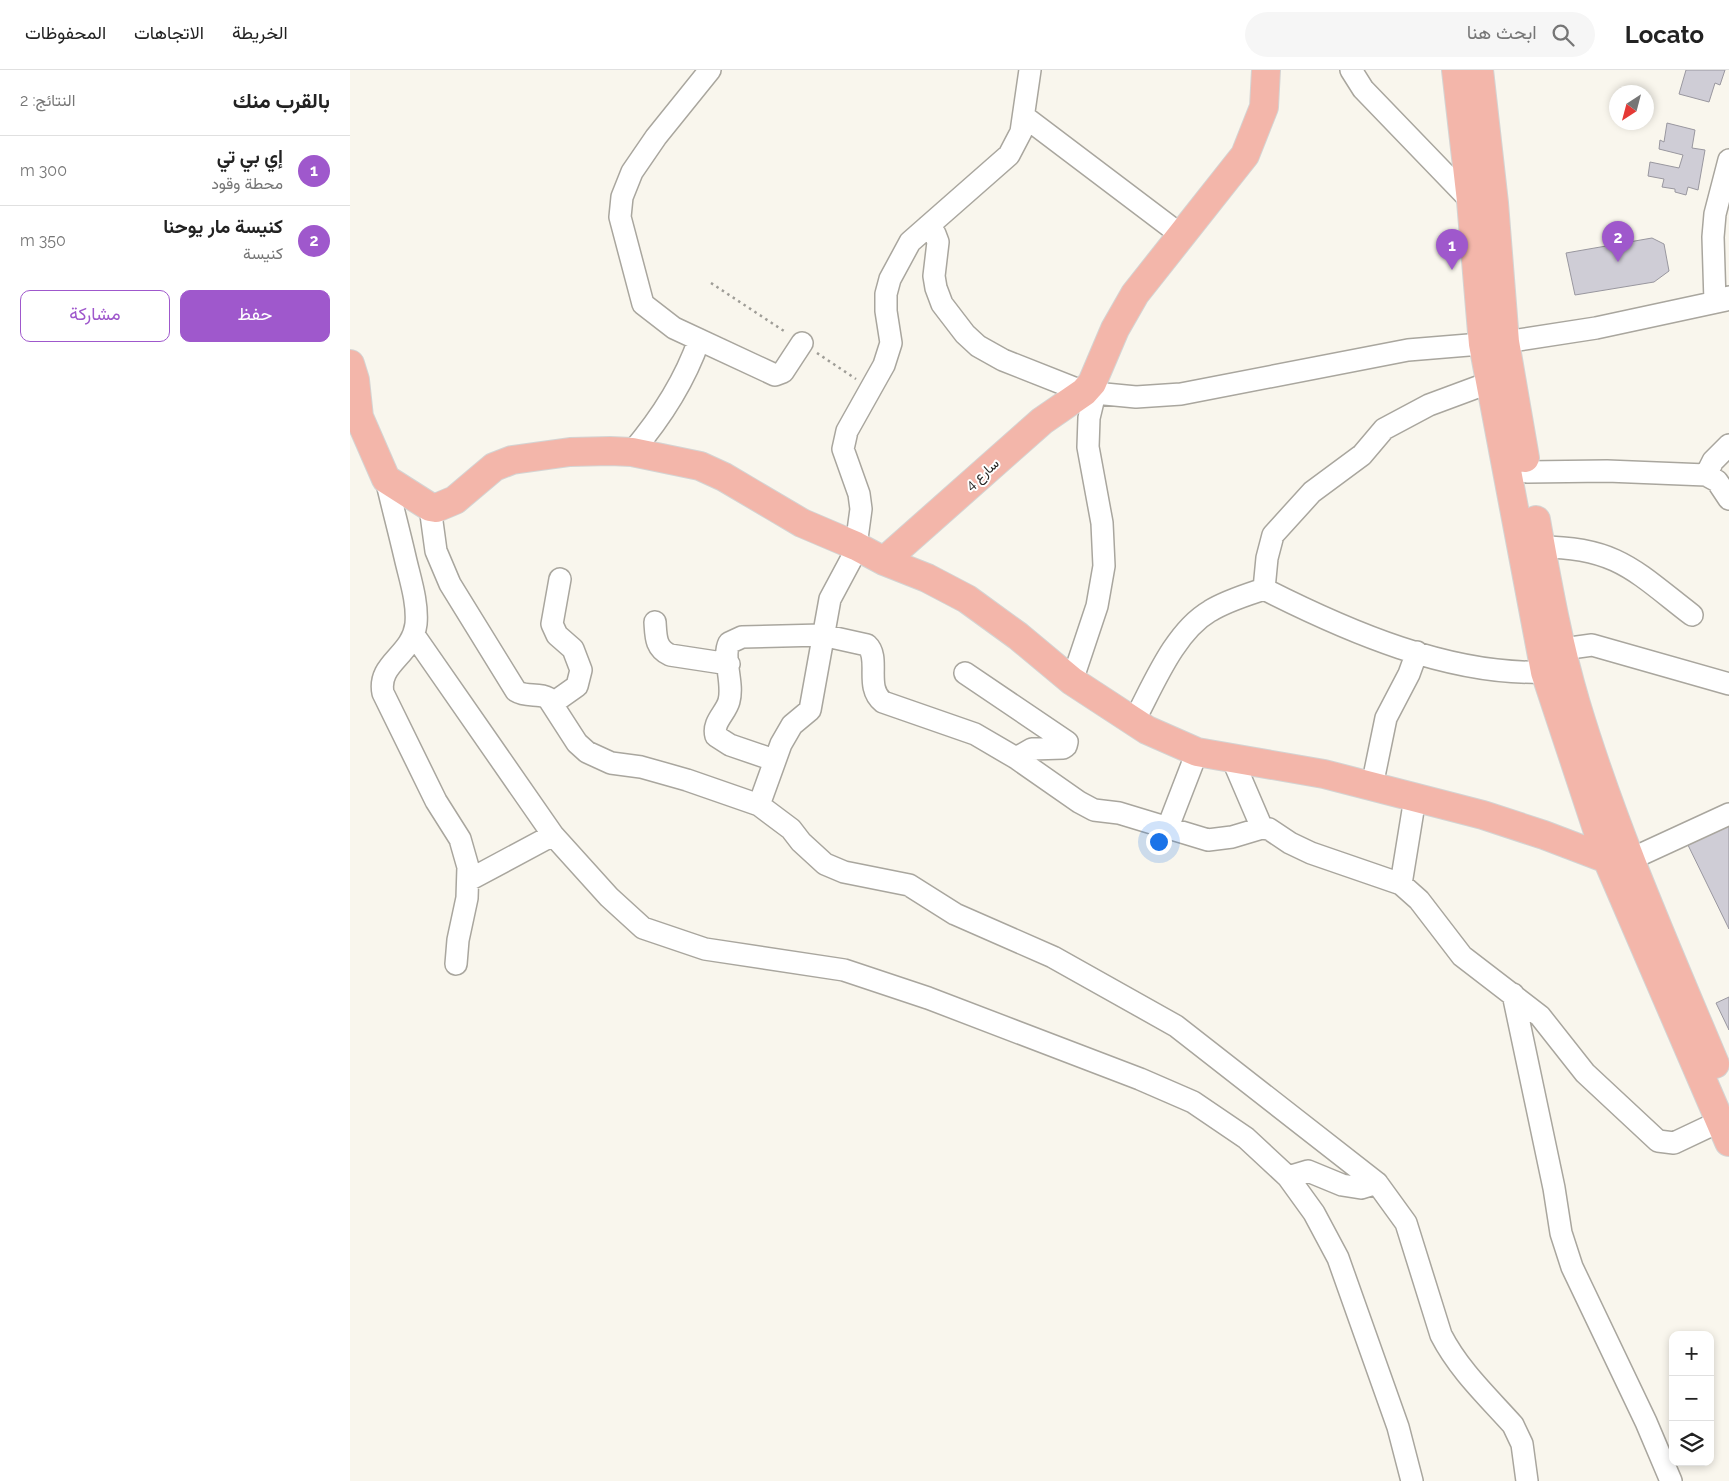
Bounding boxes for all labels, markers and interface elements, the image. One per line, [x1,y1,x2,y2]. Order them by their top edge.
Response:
search box [1245,12,1595,57]
text: Locato [1625,20,1704,49]
text: ابحث هنا [1467,21,1537,43]
icon: search [1549,21,1577,49]
text: المحفوظات [25,22,106,43]
text: الاتجاهات [134,22,204,43]
text: الخريطة [232,22,288,43]
north arrow [1609,85,1654,130]
text: بالقرب منك [233,88,330,113]
text: النتائج: 2 [20,91,75,110]
text: إي بي تي [217,145,283,167]
text: 300 m [20,161,67,180]
text: 1 [310,161,318,180]
text: محطة وقود [211,174,283,193]
text: كنيسة مار يوحنا [163,215,283,237]
pin: 2 [1602,221,1634,262]
pin: 1 [1436,229,1468,270]
text: 350 m [20,231,66,250]
text: 2 [309,231,319,250]
text: كنيسة [243,244,283,263]
button: مشاركة [20,290,170,342]
button: حفظ [180,290,330,342]
street label: سارع 4 [962,455,1004,495]
your location [1146,829,1172,855]
map controls [1669,1331,1714,1466]
button: + [1669,1331,1714,1376]
button: − [1669,1376,1714,1421]
button: layers [1669,1421,1714,1466]

